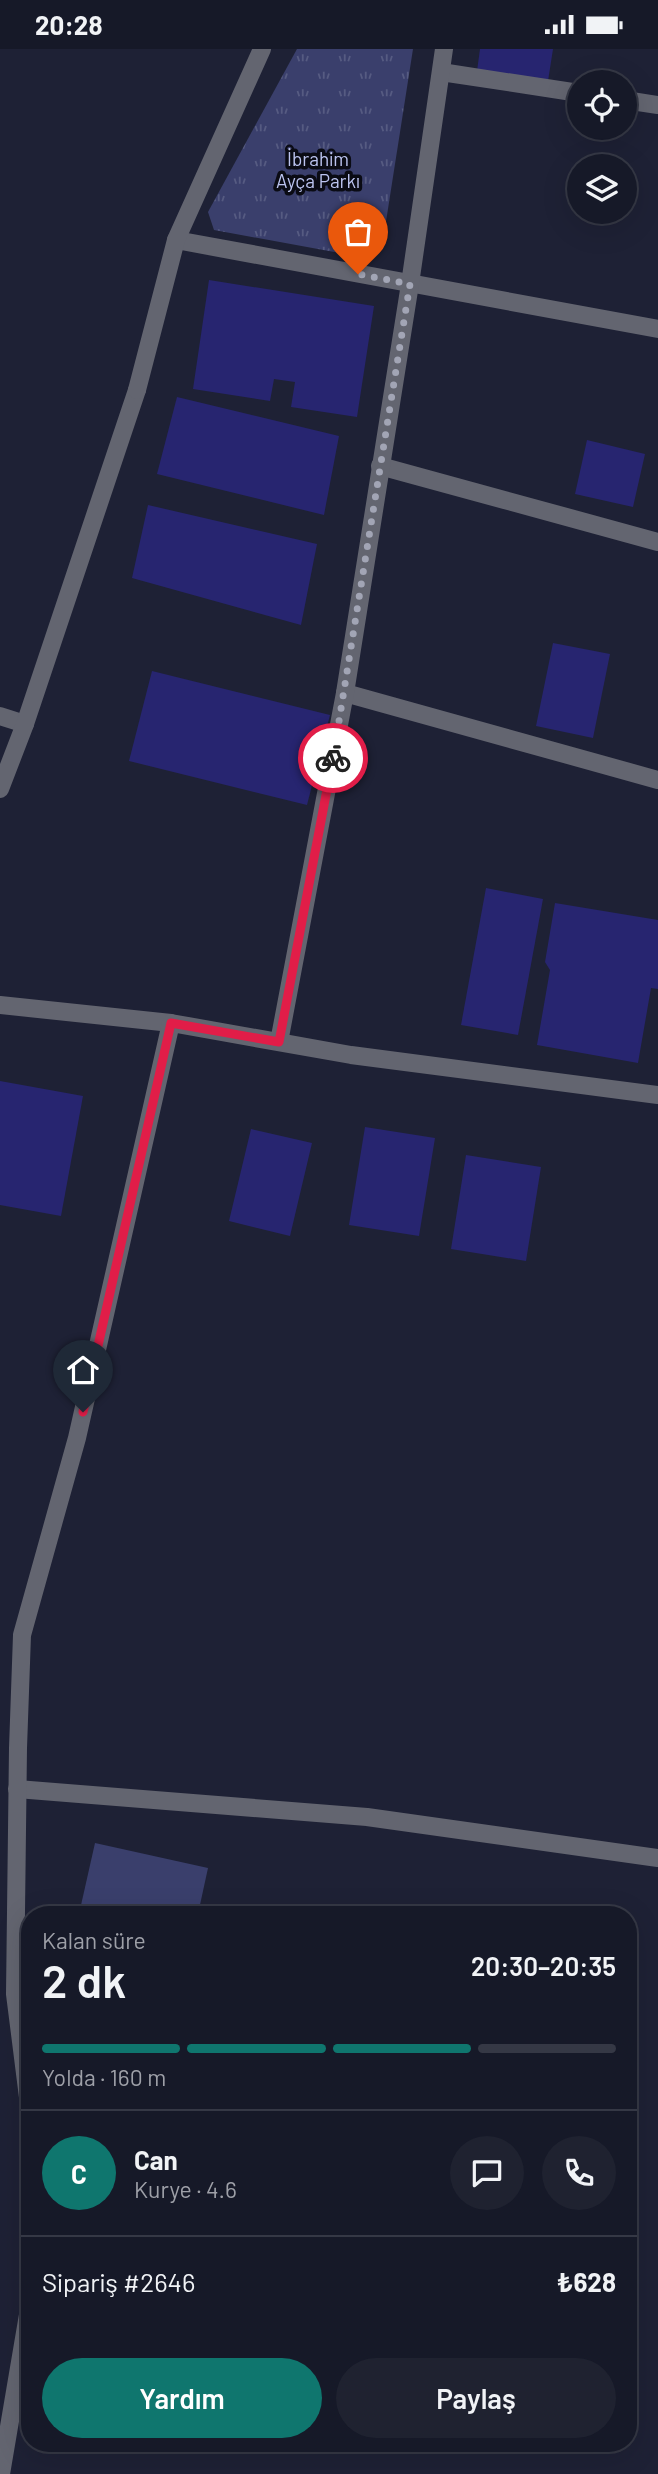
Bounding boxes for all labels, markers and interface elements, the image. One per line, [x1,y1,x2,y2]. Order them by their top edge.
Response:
text: 20:28 [35,9,102,40]
map controls [567,70,637,224]
button: locate [567,70,637,140]
park label: İbrahim Ayça Parkı [276,147,360,192]
button: layers [567,154,637,224]
pin [328,202,388,274]
icon: bag [339,213,377,251]
courier [298,723,368,793]
icon: bike [314,739,352,777]
pin [53,1340,113,1412]
icon: home [64,1351,102,1389]
text: Kalan süre [42,1926,146,1954]
text: 20:30–20:35 [471,1950,616,1981]
text: 2 dk [42,1952,126,2007]
text: Yolda · 160 m [42,2063,166,2091]
button: chat [450,2136,524,2210]
button: phone [542,2136,616,2210]
text: Can [134,2144,178,2175]
text: C [71,2158,87,2189]
text: Kurye · 4.6 [134,2175,237,2203]
text: Sipariş #2646 [42,2266,195,2297]
text: ₺628 [557,2266,616,2297]
button: Yardım [42,2358,322,2438]
button: Paylaş [336,2358,616,2438]

